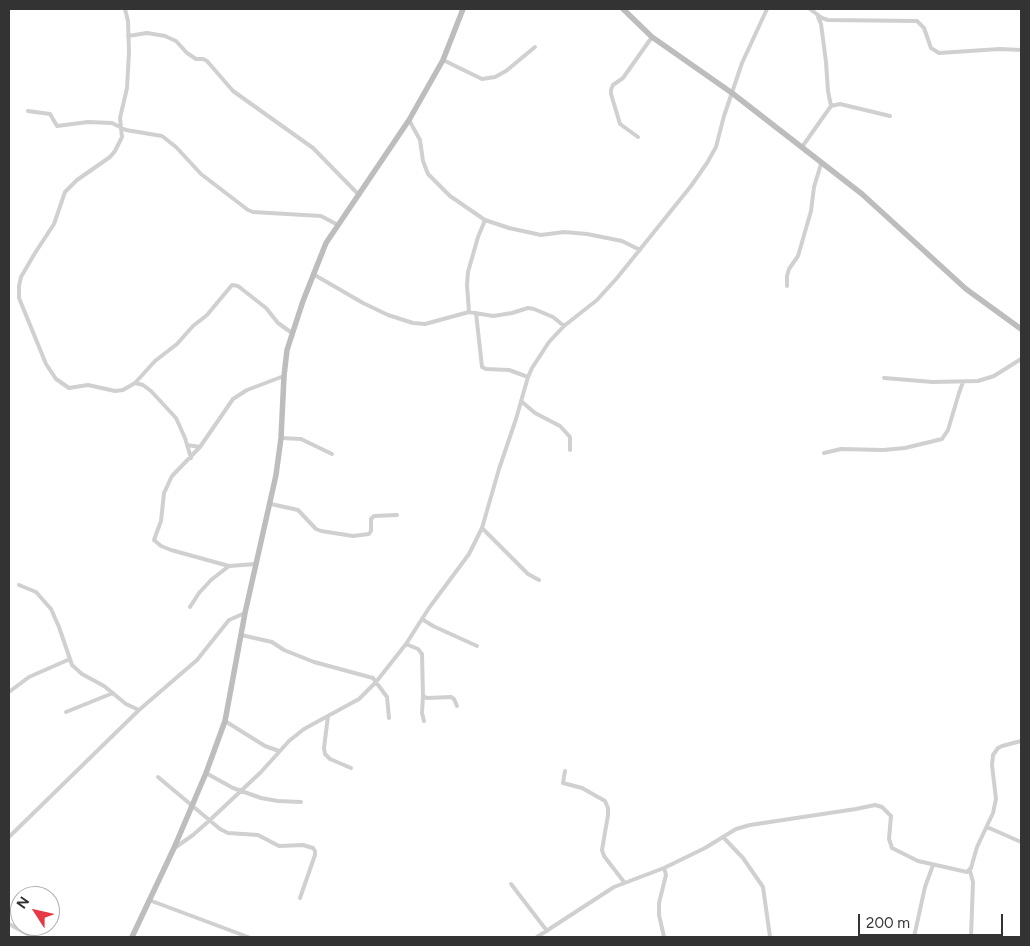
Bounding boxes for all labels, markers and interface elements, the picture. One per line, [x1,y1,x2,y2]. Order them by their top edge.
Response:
north arrow [10,886,60,936]
text: N [13,893,33,912]
scale bar [860,904,1005,936]
text: 200 m [866,914,910,932]

